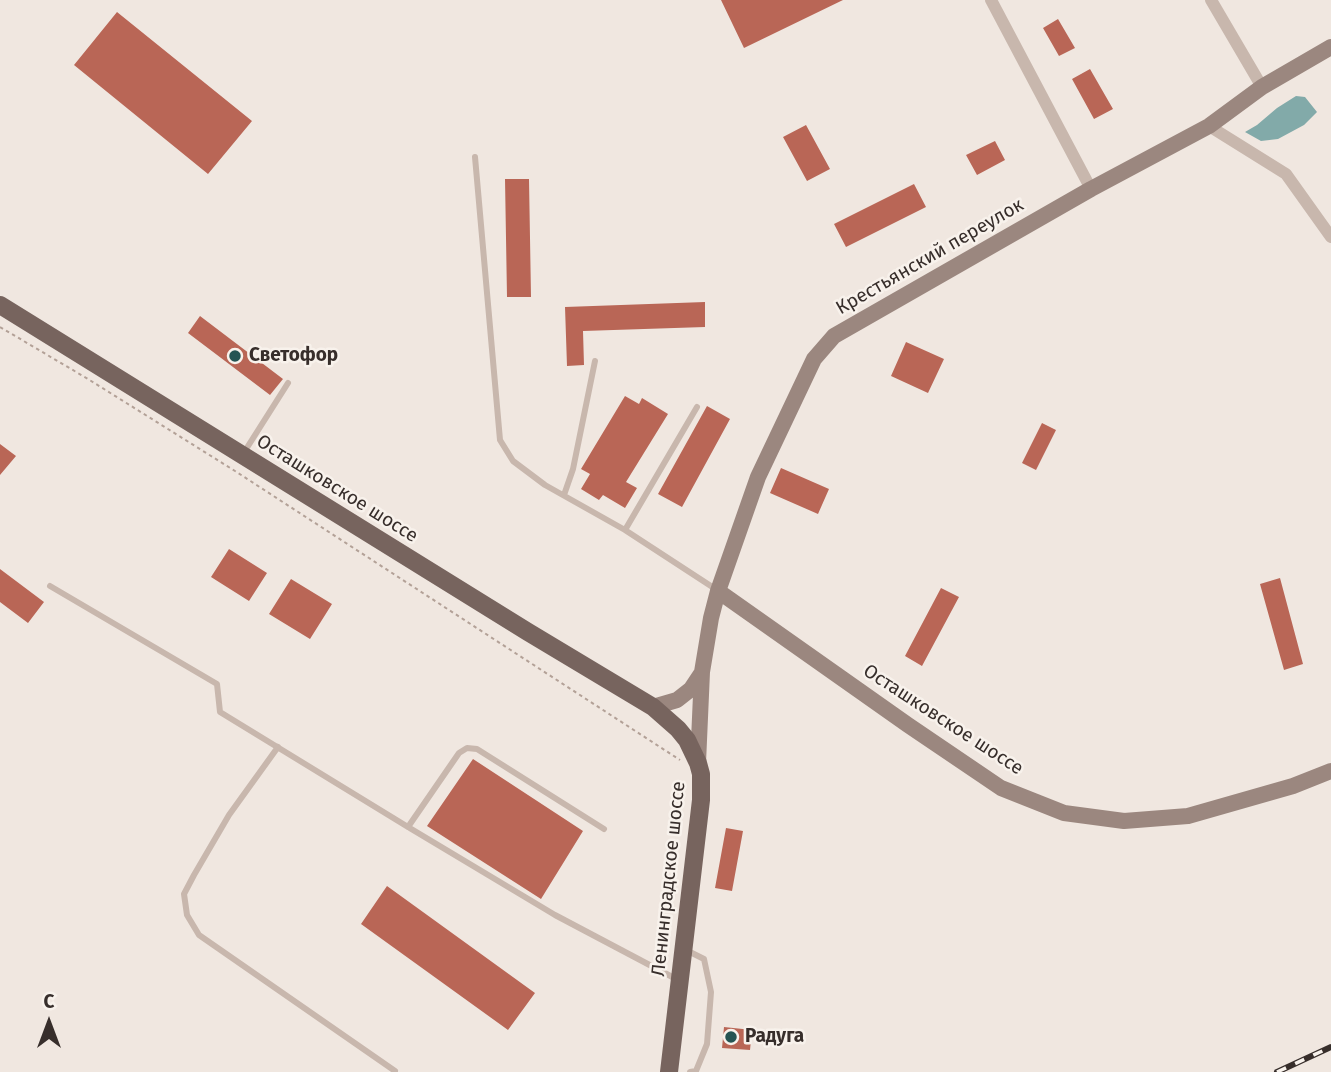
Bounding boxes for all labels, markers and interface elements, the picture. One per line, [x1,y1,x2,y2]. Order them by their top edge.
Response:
street label: Крестьянский переулок [832,194,1028,320]
place label: Светофор [249,345,338,367]
marker: Светофор [227,348,243,364]
street label: Осташковское шоссе [252,430,422,548]
street label: Осташковское шоссе [859,660,1027,780]
street label: Ленинградское шоссе [647,780,691,978]
north arrow [14,988,84,1058]
text: С [44,990,54,1013]
place label: Радуга [745,1026,804,1048]
marker: Радуга [723,1029,739,1045]

